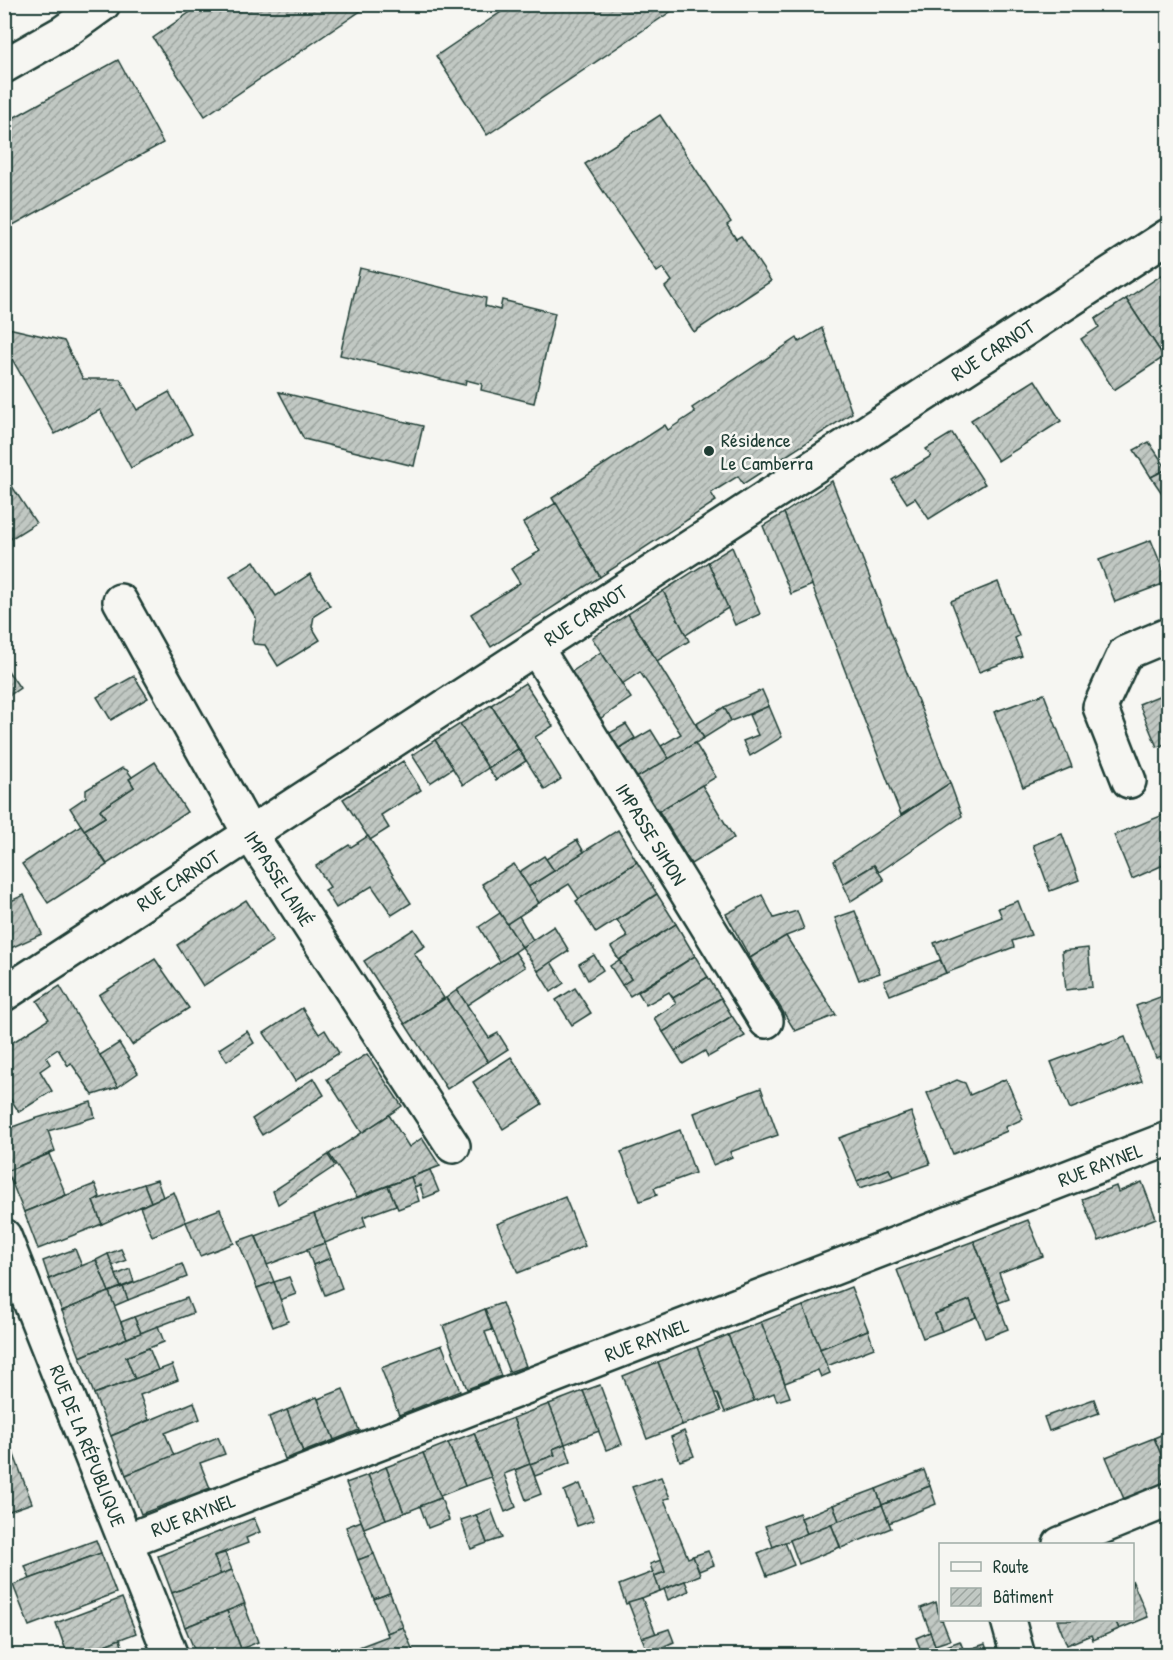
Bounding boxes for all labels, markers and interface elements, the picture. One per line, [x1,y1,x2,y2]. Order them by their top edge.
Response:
street label: RUE CARNOT [946,312,1040,387]
place label: Résidence Le Camberra [721,426,813,476]
marker: Résidence Le Camberra [702,444,716,458]
street label: RUE CARNOT [538,577,633,652]
street label: IMPASSE SIMON [610,778,693,890]
street label: IMPASSE LAINÉ [238,825,321,932]
street label: RUE CARNOT [131,843,226,917]
street label: RUE RAYNEL [1054,1136,1146,1193]
street label: RUE RAYNEL [600,1311,692,1368]
street label: RUE DE LA RÉPUBLIQUE [44,1361,132,1531]
street label: RUE RAYNEL [147,1486,239,1543]
legend [939,1543,1134,1621]
text: Route [993,1554,1029,1579]
text: Bâtiment [993,1584,1054,1609]

